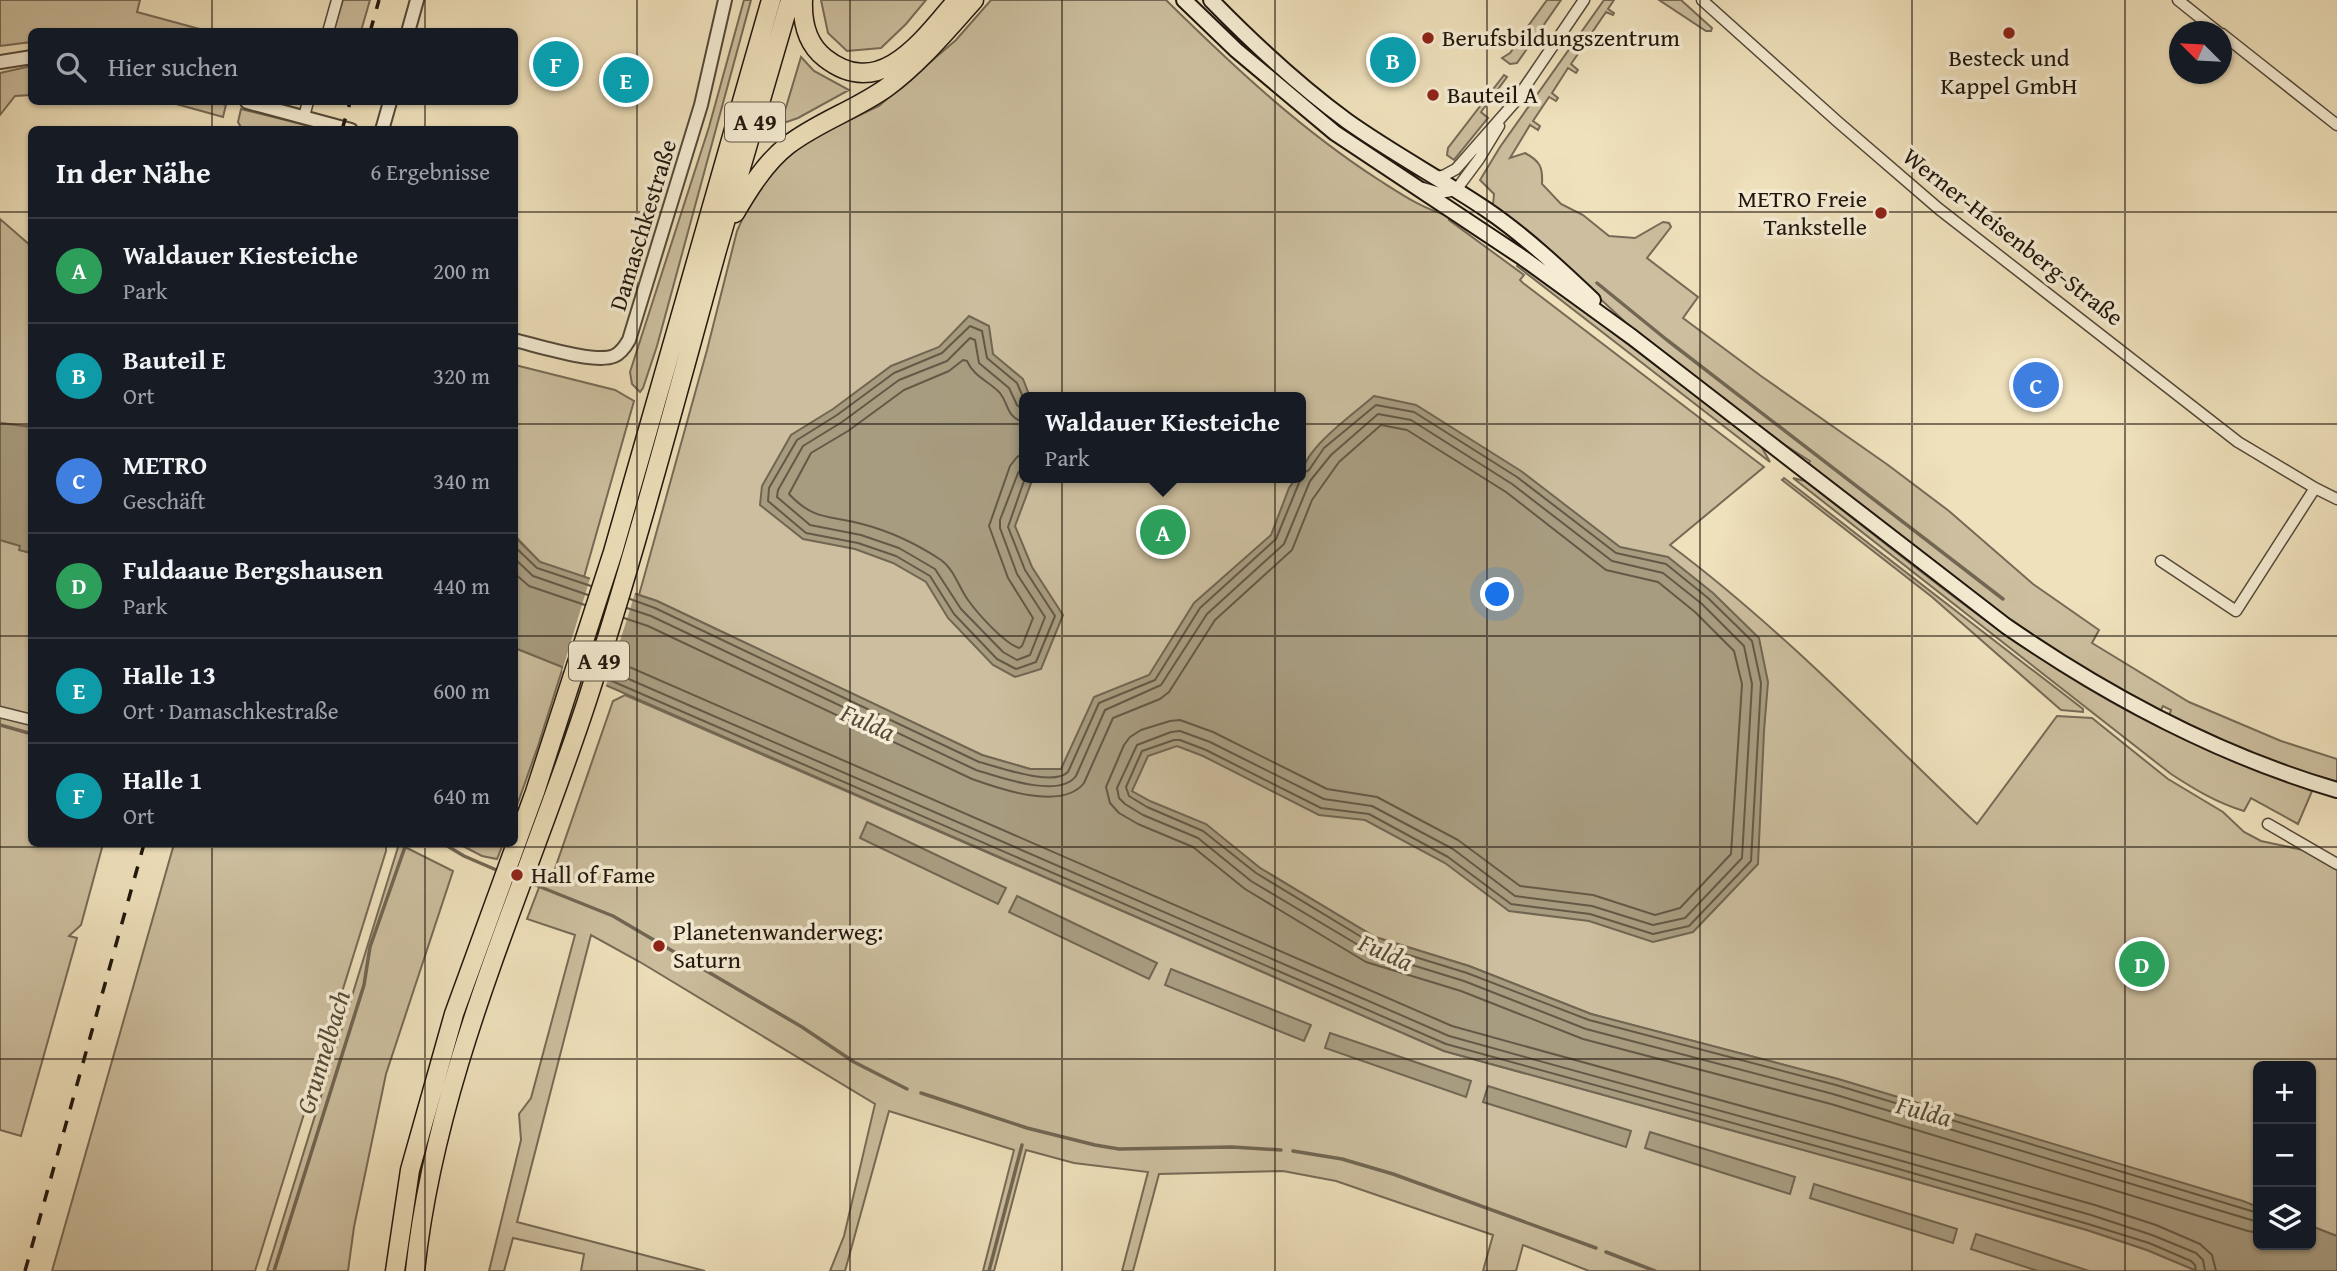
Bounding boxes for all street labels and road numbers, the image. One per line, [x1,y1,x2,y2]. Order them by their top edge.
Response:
road number: A 49 [725,102,785,141]
street label: Damaschkestraße [600,135,685,315]
street label: Werner-Heisenberg-Straße [1895,139,2131,334]
road number: A 49 [569,642,629,680]

